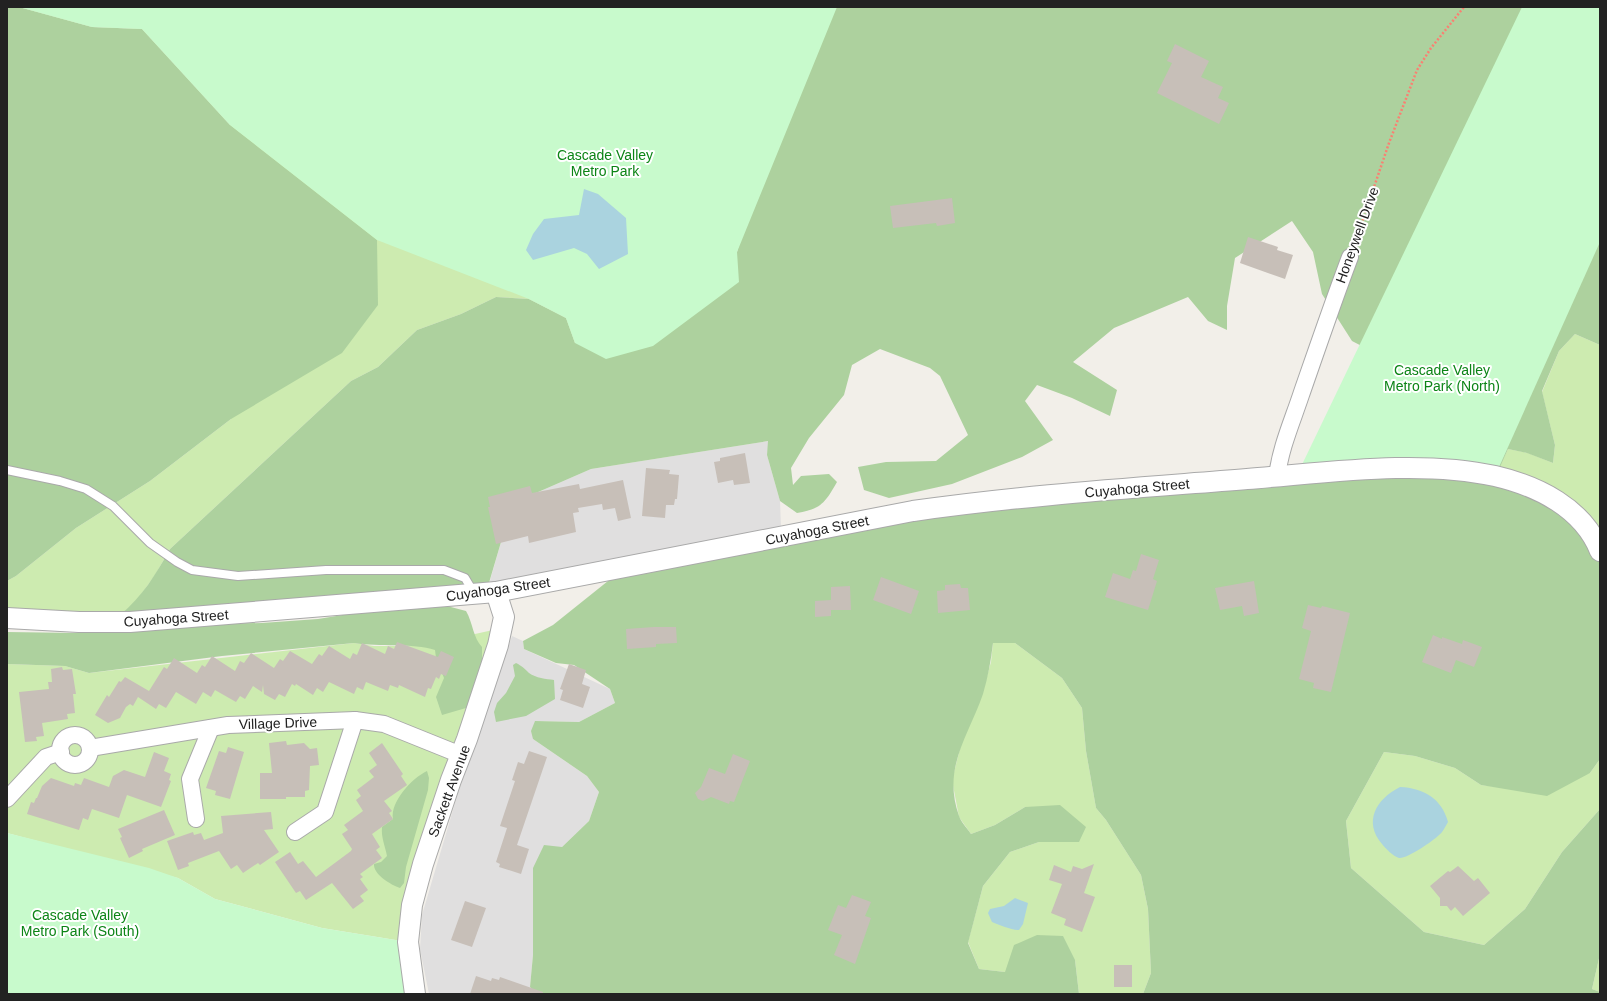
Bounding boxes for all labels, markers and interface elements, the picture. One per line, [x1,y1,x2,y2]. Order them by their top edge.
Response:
park label: Cascade Valley Metro Park [557,147,653,179]
street label: Honeywell Drive [1332,185,1382,285]
park label: Cascade Valley Metro Park (North) [1384,362,1500,394]
street label: Cuyahoga Street [1084,475,1190,501]
street label: Cuyahoga Street [764,512,870,548]
street label: Cuyahoga Street [445,574,551,604]
street label: Cuyahoga Street [123,606,229,630]
street label: Village Drive [239,714,318,732]
street label: Sackett Avenue [425,742,473,839]
park label: Cascade Valley Metro Park (South) [21,907,139,939]

